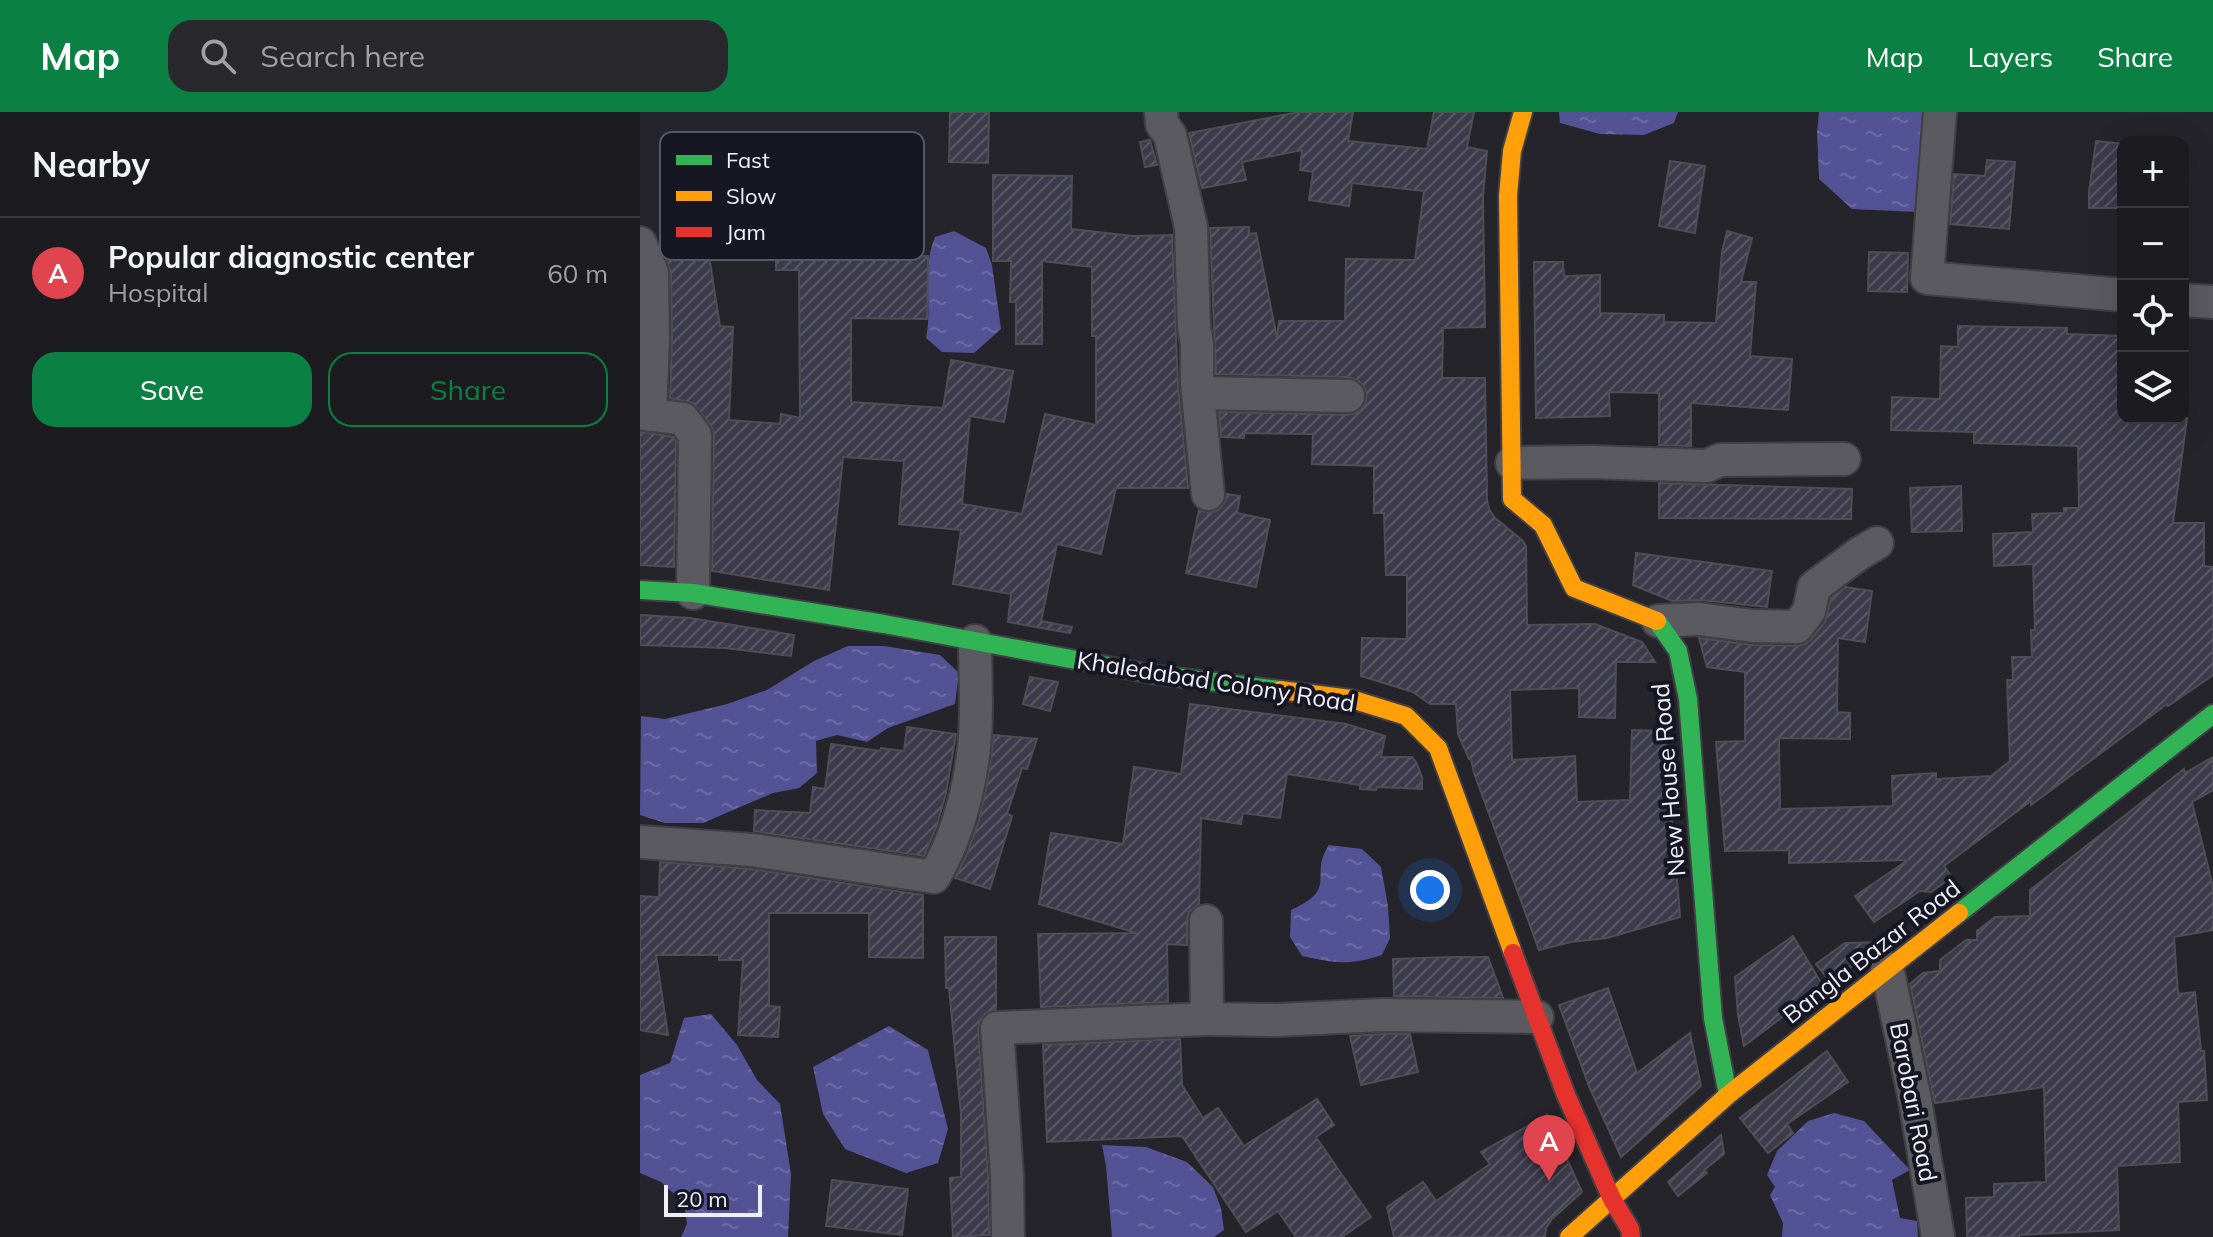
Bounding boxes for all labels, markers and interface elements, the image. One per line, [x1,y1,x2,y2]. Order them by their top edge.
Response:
search box [168,20,728,92]
text: Map [40,32,120,80]
icon: search [196,34,240,78]
text: Search here [260,37,425,75]
text: Map [1866,39,1923,74]
text: Layers [1967,39,2053,74]
text: Share [2097,39,2173,74]
legend [660,132,924,260]
map controls [2117,136,2189,424]
button: + [2117,136,2189,208]
text: Nearby [32,143,150,186]
text: Fast [726,146,770,174]
text: Slow [726,182,776,210]
button: − [2117,208,2189,280]
text: Jam [726,218,766,246]
text: Popular diagnostic center [108,238,474,276]
text: A [48,257,68,290]
text: 60 m [547,257,608,290]
text: Hospital [108,276,208,309]
button: locate [2117,280,2189,352]
button: Save [32,352,312,427]
button: Share [328,352,608,427]
button: layers [2117,352,2189,424]
street label: Khaledabad Colony Road [1075,644,1357,718]
street label: New House Road [1645,682,1691,878]
your location [1410,870,1450,910]
street label: Bangla Bazar Road [1776,872,1966,1030]
street label: Barobari Road [1884,1020,1944,1184]
pin: A [1523,1115,1575,1181]
scale bar [664,1181,762,1217]
text: 20 m [676,1185,727,1213]

